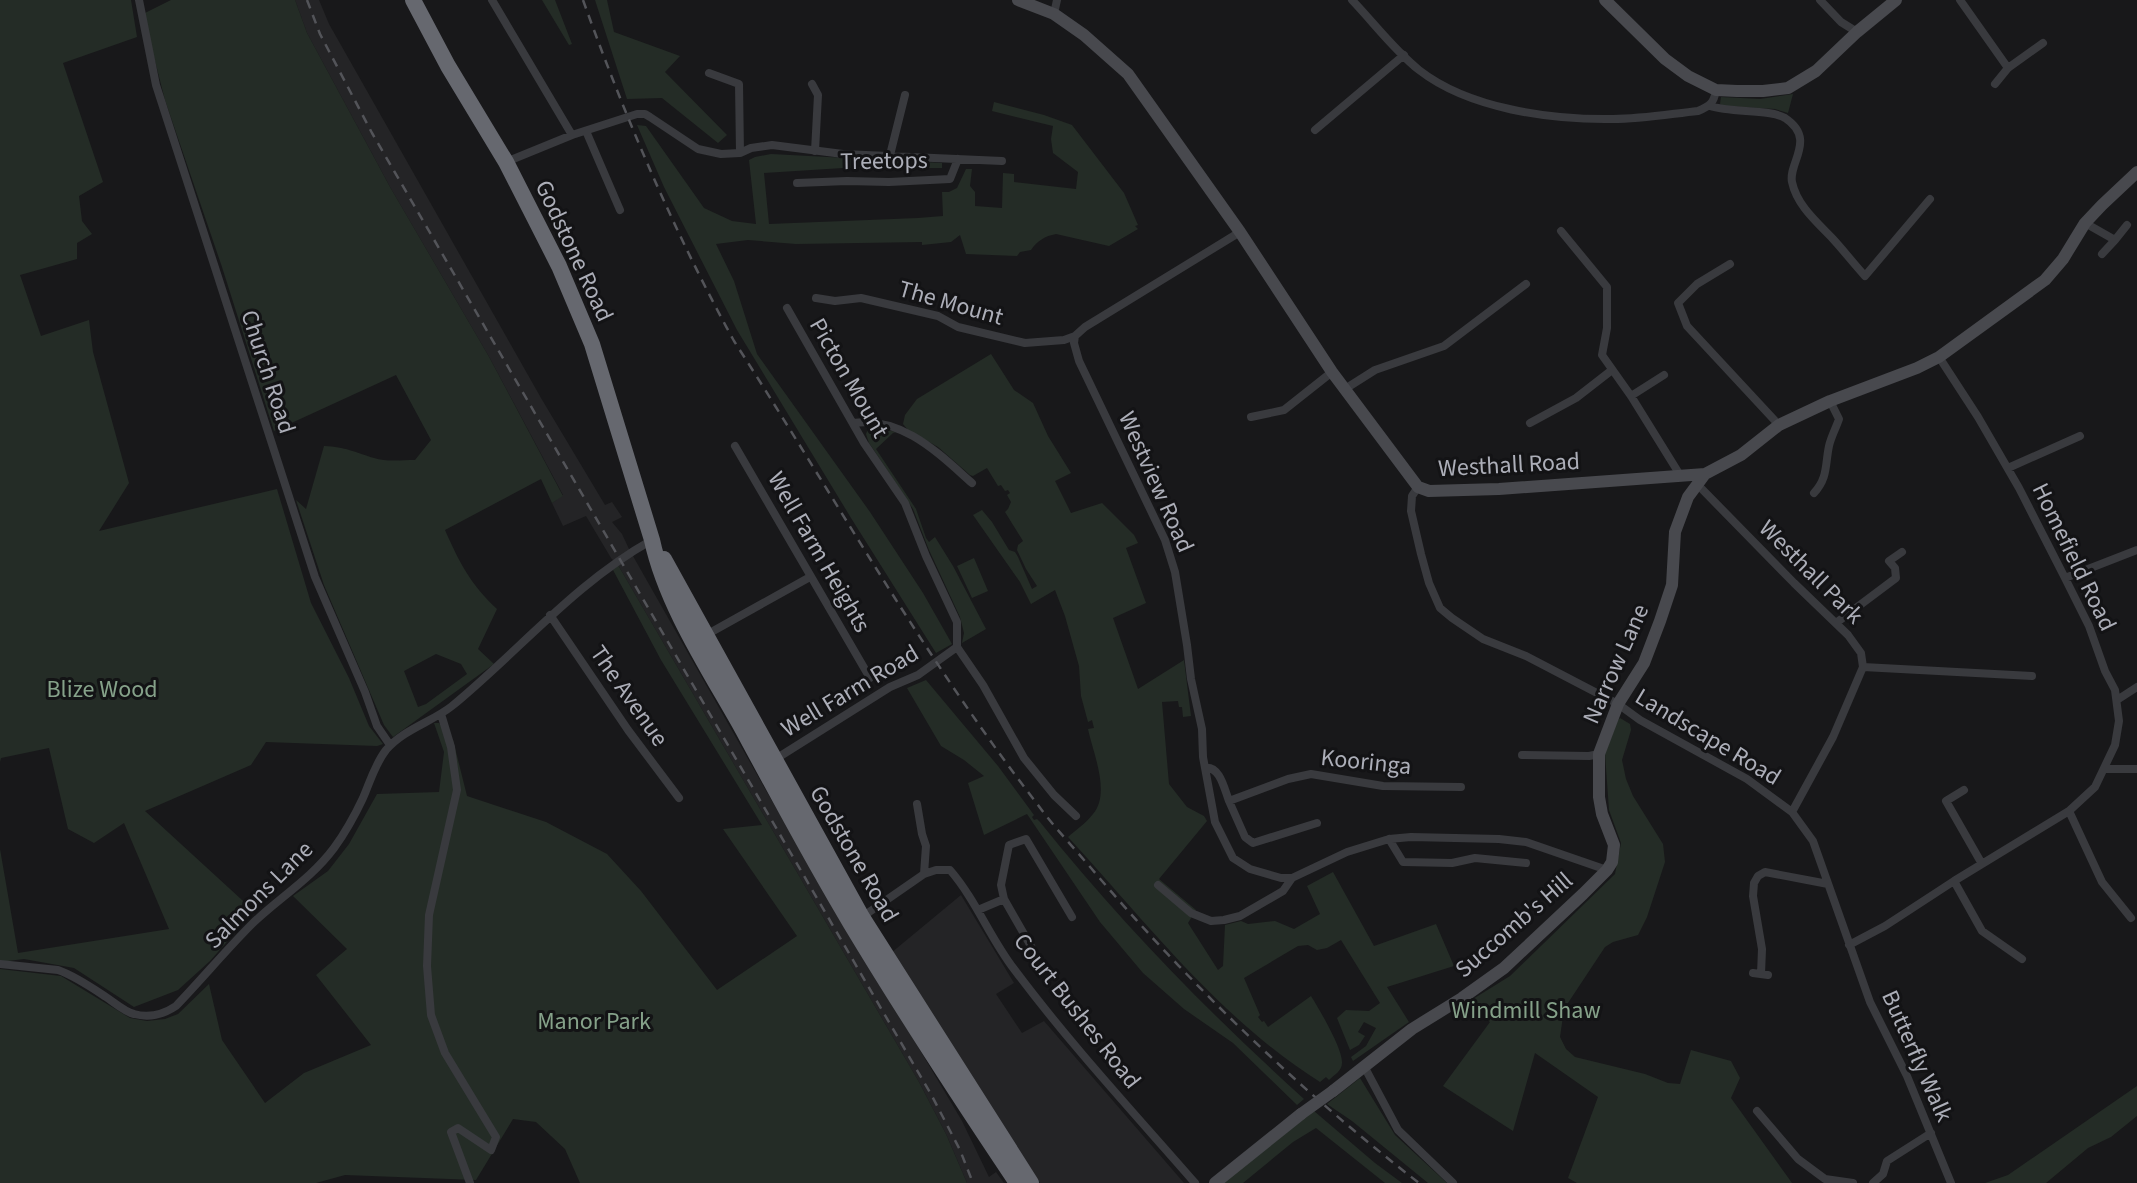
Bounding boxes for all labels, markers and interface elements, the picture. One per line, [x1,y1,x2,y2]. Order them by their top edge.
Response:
street label: Treetops [840,143,928,179]
street label: Godstone Road [526,174,622,328]
street label: The Mount [895,271,1007,335]
street label: Church Road [232,306,304,438]
street label: Picton Mount [800,311,898,445]
street label: Westview Road [1109,406,1203,558]
street label: Westhall Road [1437,444,1581,486]
street label: Well Farm Heights [759,465,879,639]
street label: Homefield Road [2023,477,2125,637]
street label: Westhall Park [1751,512,1871,632]
street label: Narrow Lane [1574,599,1658,729]
street label: Well Farm Road [774,636,926,746]
street label: The Avenue [581,638,677,754]
park label: Blize Wood [47,672,158,707]
street label: Landscape Road [1628,680,1788,794]
street label: Kooringa [1319,740,1413,784]
street label: Godstone Road [801,779,907,929]
street label: Salmons Lane [197,833,321,957]
street label: Succomb's Hill [1447,864,1581,986]
street label: Court Bushes Road [1005,926,1149,1096]
street label: Butterfly Walk [1872,985,1962,1127]
park label: Windmill Shaw [1451,993,1601,1028]
park label: Manor Park [537,1004,651,1039]

